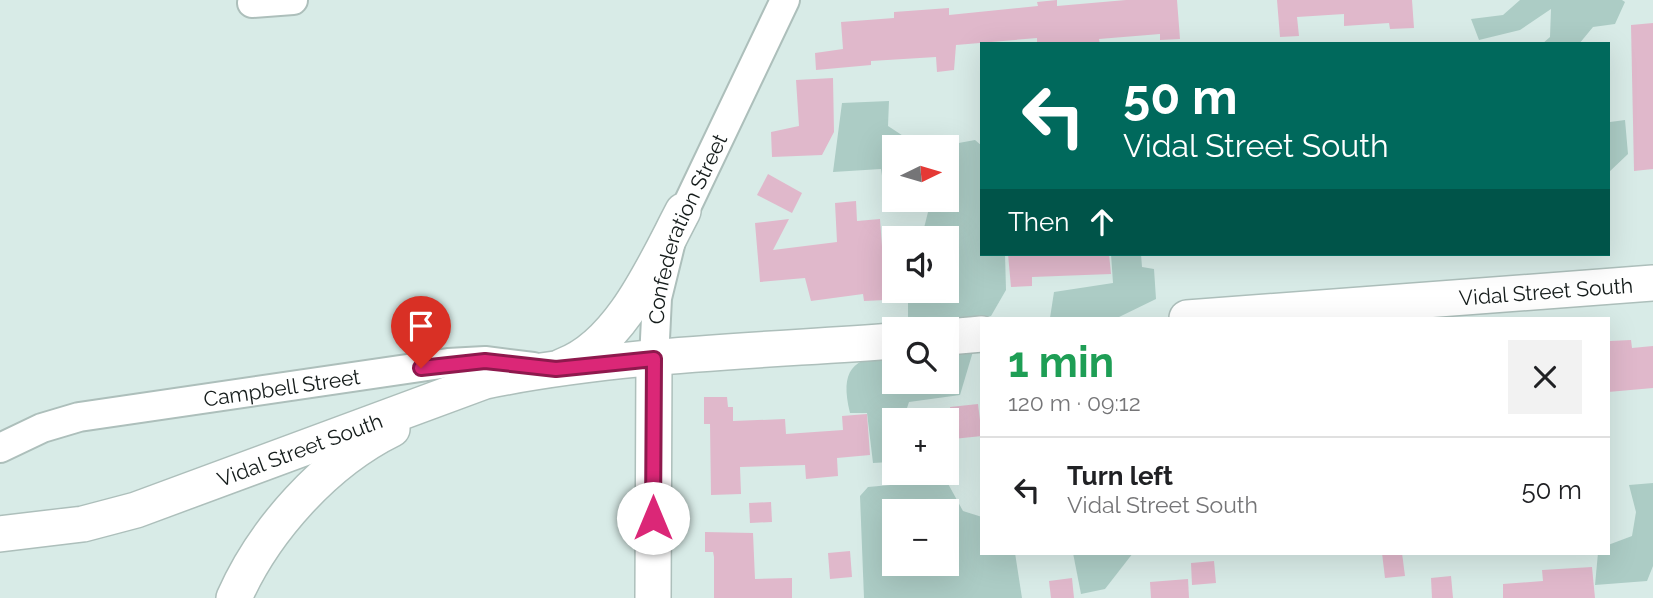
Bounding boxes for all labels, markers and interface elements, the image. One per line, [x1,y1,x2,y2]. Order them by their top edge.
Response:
text: 50 m [1123,68,1238,125]
icon: left [1008,70,1099,161]
text: Vidal Street South [1123,127,1389,164]
street label: Confederation Street [643,129,732,325]
north arrow [882,135,959,212]
map controls [882,135,959,576]
icon: ahead [1083,203,1121,241]
text: Then [1008,207,1069,237]
button: sound [882,226,959,303]
street label: Vidal Street South [1458,272,1634,310]
pin [391,296,451,368]
icon: arrive [402,307,440,345]
button: search [882,317,959,394]
text: 1 min [1008,338,1114,387]
button: close [1508,340,1582,414]
street label: Campbell Street [202,364,362,411]
text: 120 m · 09:12 [1008,389,1141,416]
street label: Vidal Street South [214,408,386,491]
button: + [882,408,959,485]
text: Turn left [1067,461,1173,491]
icon: left [1008,471,1046,509]
text: 50 m [1521,475,1582,505]
position arrow [616,481,690,555]
text: Vidal Street South [1067,491,1258,518]
button: − [882,499,959,576]

